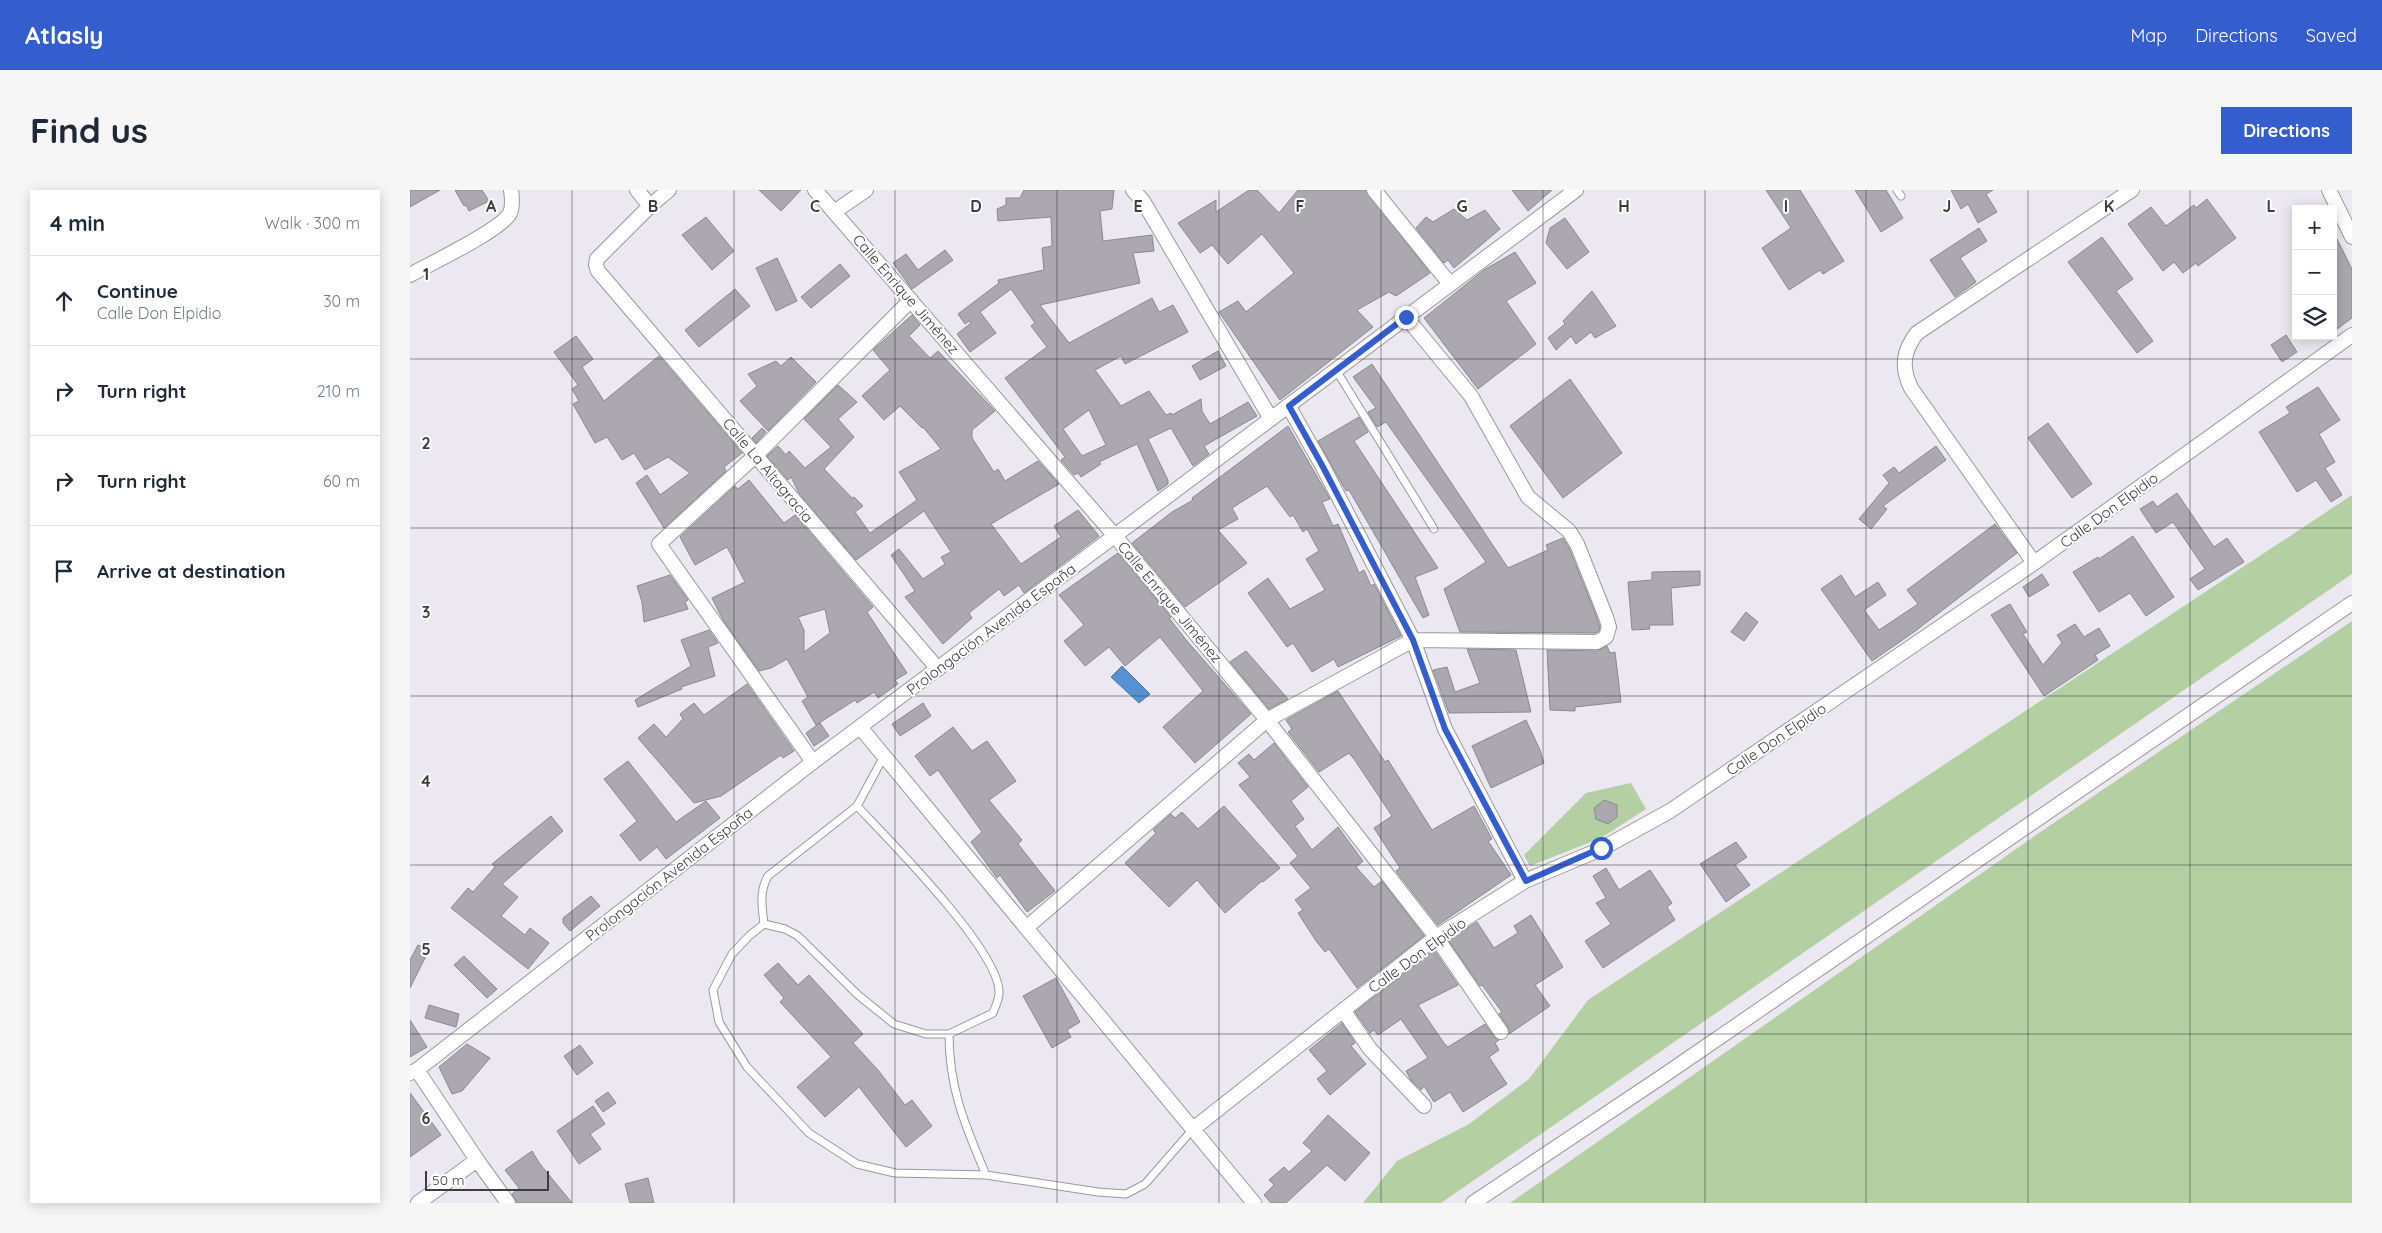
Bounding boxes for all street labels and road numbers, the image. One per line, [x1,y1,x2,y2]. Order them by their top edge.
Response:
street label: Calle Enrique Jiménez [849,230,963,358]
street label: Calle La Altagracia [719,414,817,526]
street label: Calle Don Elpidio [2056,468,2162,552]
street label: Calle Enrique Jiménez [1114,537,1226,667]
street label: Prolongación Avenida España [903,559,1079,699]
street label: Calle Don Elpidio [1722,699,1830,779]
street label: Prolongación Avenida España [582,803,756,945]
street label: Calle Don Elpidio [1364,913,1470,997]

